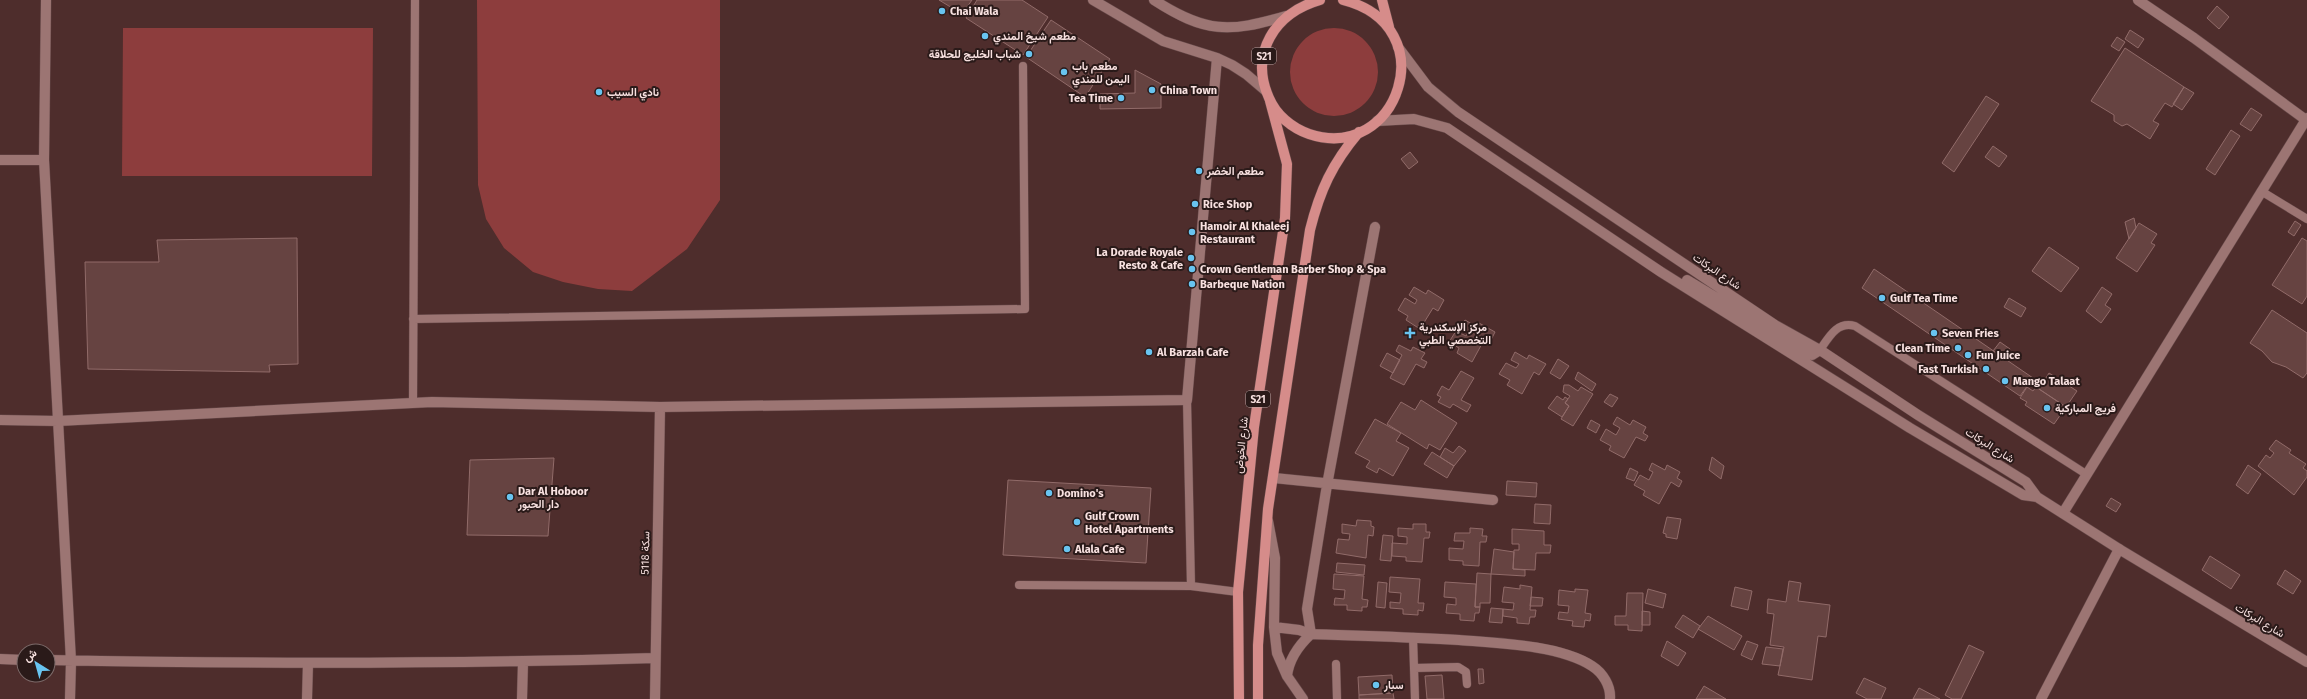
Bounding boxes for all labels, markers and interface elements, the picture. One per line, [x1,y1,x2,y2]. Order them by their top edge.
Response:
place label: Chai Wala [950,5,998,18]
marker: Chai Wala [937,6,947,16]
place label: مطعم شيخ المندي [993,30,1076,45]
marker: مطعم شيخ المندي [980,31,990,41]
place label: شباب الخليج للحلاقة [929,48,1021,62]
road number: S21 [1252,48,1276,64]
marker: شباب الخليج للحلاقة [1024,49,1034,59]
place label: مطعم باب اليمن للمندي [1072,60,1130,88]
marker: مطعم باب اليمن للمندي [1059,67,1069,77]
place label: China Town [1160,84,1217,97]
marker: China Town [1147,85,1157,95]
place label: نادي السيب [607,86,659,101]
marker: نادي السيب [594,87,604,97]
place label: Tea Time [1069,92,1113,105]
marker: Tea Time [1116,93,1126,103]
place label: مطعم الخضر [1206,165,1264,179]
marker: مطعم الخضر [1194,166,1204,176]
place label: Rice Shop [1203,198,1253,211]
marker: Rice Shop [1190,199,1200,209]
place label: Hamoir Al Khaleej Restaurant [1200,220,1289,246]
marker: Hamoir Al Khaleej Restaurant [1187,227,1197,237]
place label: La Dorade Royale Resto & Cafe [1096,246,1183,272]
street label: شارع البركات [1690,251,1743,293]
marker: La Dorade Royale Resto & Cafe [1186,253,1196,263]
place label: Crown Gentleman Barber Shop & Spa [1200,263,1386,276]
marker: Crown Gentleman Barber Shop & Spa [1187,264,1197,274]
place label: Barbeque Nation [1200,278,1285,291]
marker: Barbeque Nation [1187,279,1197,289]
place label: Gulf Tea Time [1890,292,1958,305]
marker: Gulf Tea Time [1877,293,1887,303]
place label: مركز الإسكندرية التخصصي الطبي [1419,321,1491,349]
marker: مركز الإسكندرية التخصصي الطبي [1404,327,1416,339]
place label: Seven Fries [1942,327,1999,340]
marker: Seven Fries [1929,328,1939,338]
place label: Clean Time [1895,342,1950,355]
marker: Clean Time [1953,343,1963,353]
place label: Al Barzah Cafe [1156,346,1228,359]
marker: Al Barzah Cafe [1144,347,1154,357]
place label: Fun Juice [1976,349,2020,362]
marker: Fun Juice [1963,350,1973,360]
place label: Fast Turkish [1918,363,1978,376]
marker: Fast Turkish [1981,364,1991,374]
place label: Mango Talaat [2013,375,2080,388]
marker: Mango Talaat [2000,376,2010,386]
road number: S21 [1246,391,1270,407]
place label: فريج المباركية [2055,402,2116,416]
marker: فريج المباركية [2042,403,2052,413]
street label: شارع الخوض [1232,416,1252,474]
street label: شارع البركات [1962,425,2017,467]
place label: Dar Al Hoboor دار الحبور [517,485,589,511]
place label: Domino's [1057,487,1104,500]
marker: Domino's [1044,488,1054,498]
marker: Dar Al Hoboor دار الحبور [505,492,515,502]
place label: Gulf Crown Hotel Apartments [1085,510,1174,536]
marker: Gulf Crown Hotel Apartments [1072,517,1082,527]
street label: سكة 5118 [639,531,652,575]
place label: Alala Cafe [1074,543,1125,556]
marker: Alala Cafe [1062,544,1072,554]
street label: شارع البركات [2232,601,2287,641]
north arrow [16,643,56,683]
text: ش [21,646,39,665]
place label: سبار [1383,679,1404,692]
marker: سبار [1371,680,1381,690]

